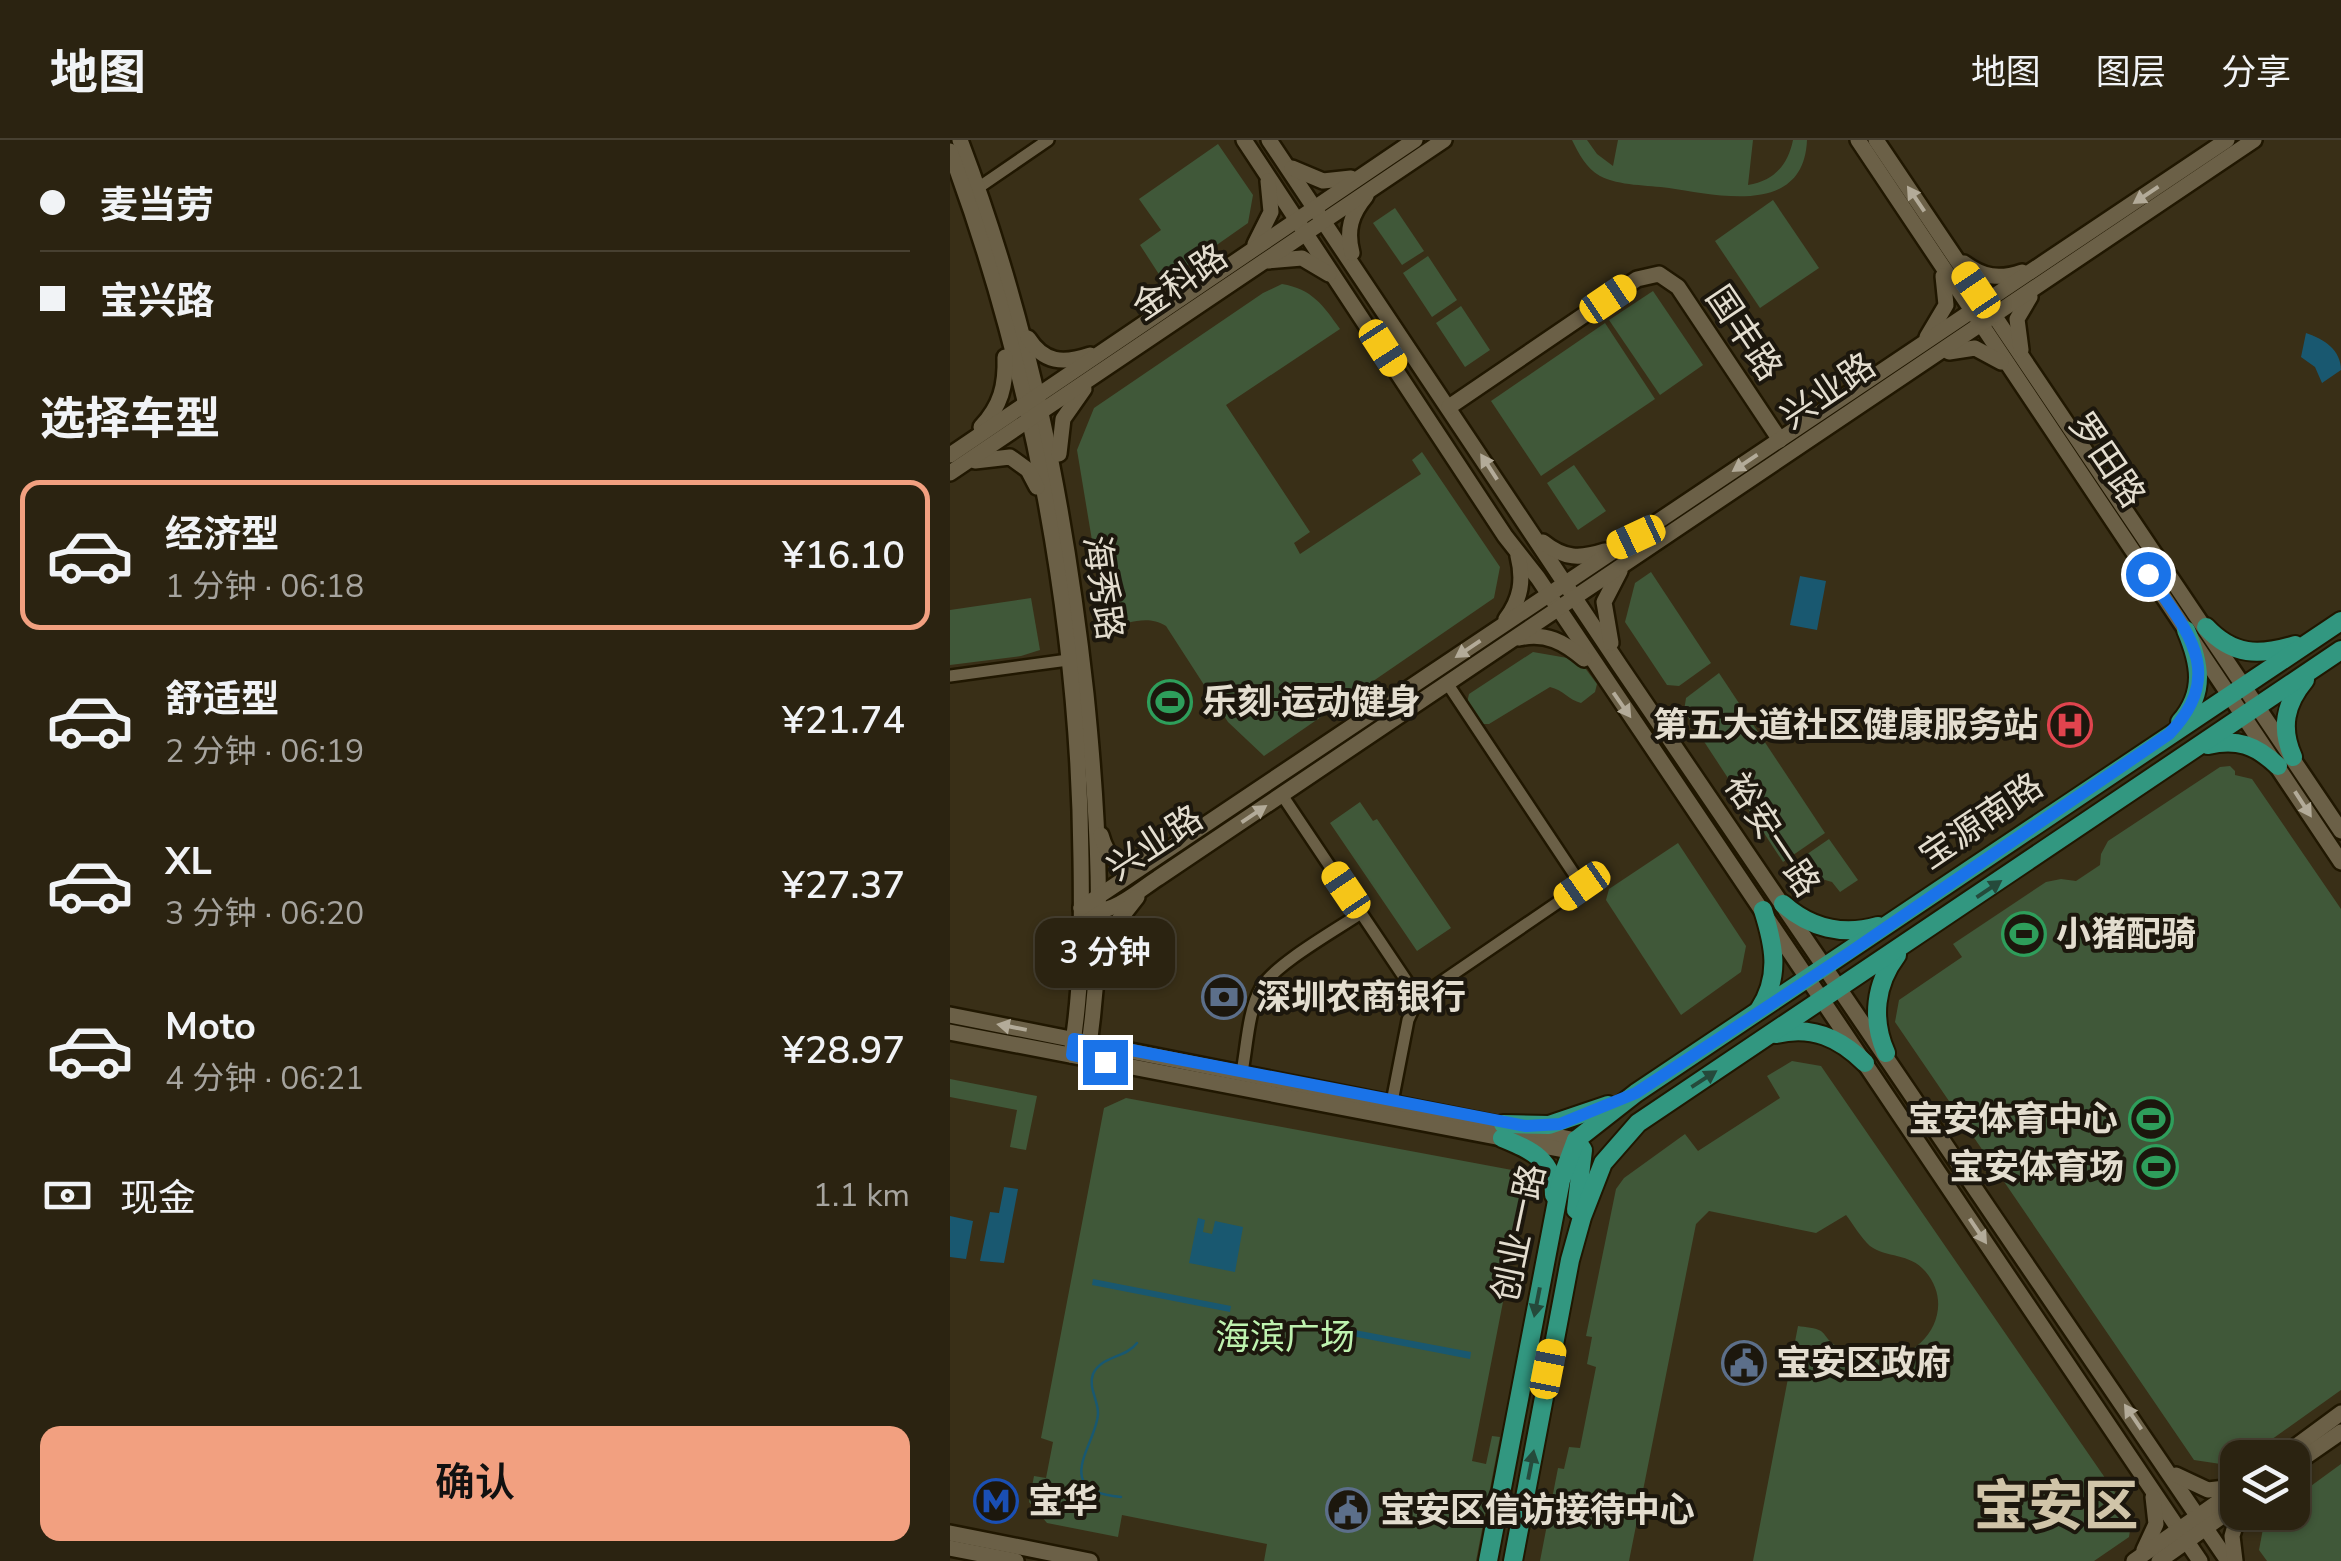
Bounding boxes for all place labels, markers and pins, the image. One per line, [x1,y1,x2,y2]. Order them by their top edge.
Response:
sports icon: 乐刻·运动健身 [1147,679,1193,725]
place label: 乐刻·运动健身 [1202,679,1421,726]
place label: 第五大道社区健康服务站 [1653,702,2038,749]
hospital icon: 第五大道社区健康服务站 [2047,702,2093,748]
sports icon: 小猪配骑 [2001,911,2047,957]
place label: 小猪配骑 [2056,911,2196,958]
bank icon: 深圳农商银行 [1201,974,1247,1020]
place label: 深圳农商银行 [1256,974,1466,1021]
place label: 宝安体育中心 [1908,1096,2118,1143]
sports icon: 宝安体育中心 [2128,1096,2174,1142]
place label: 宝安体育场 [1949,1144,2124,1191]
sports icon: 宝安体育场 [2133,1144,2179,1190]
public building icon: 宝安区政府 [1721,1340,1767,1386]
place label: 宝安区政府 [1776,1340,1951,1387]
metro station icon: 宝华 [973,1478,1019,1524]
place label: 宝华 [1028,1478,1098,1525]
public building icon: 宝安区信访接待中心 [1325,1487,1371,1533]
place label: 宝安区信访接待中心 [1380,1487,1695,1534]

